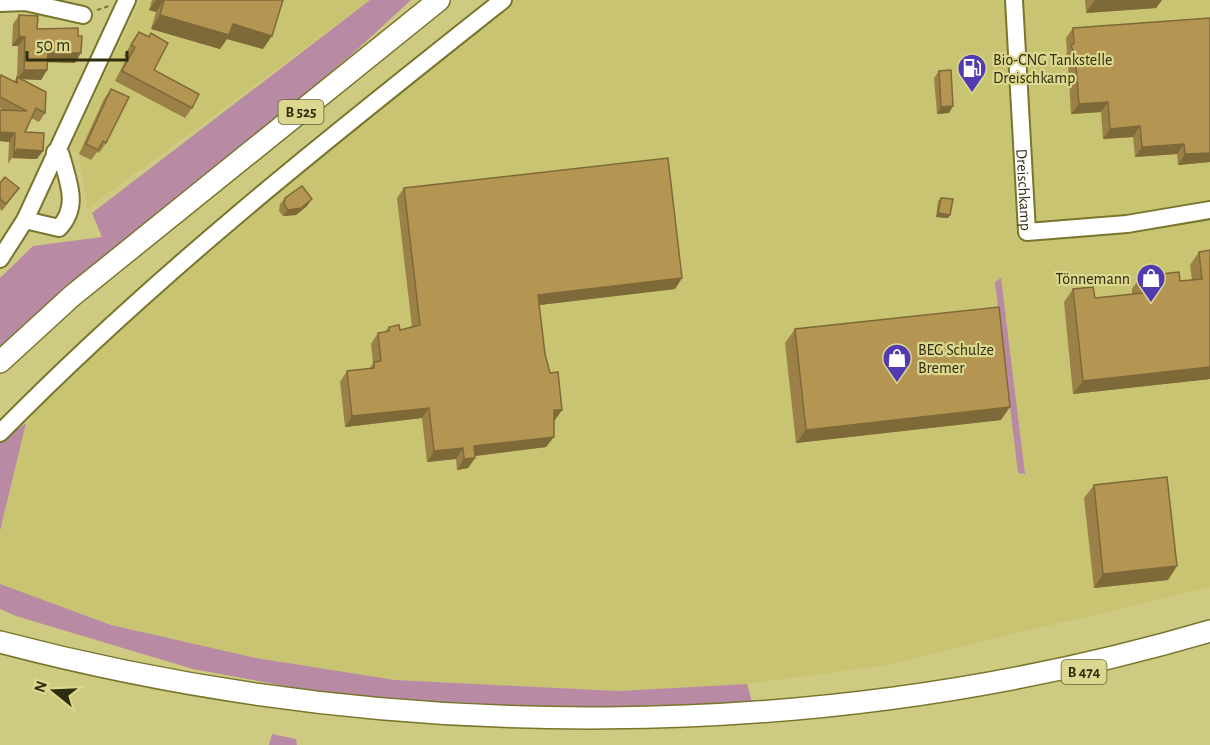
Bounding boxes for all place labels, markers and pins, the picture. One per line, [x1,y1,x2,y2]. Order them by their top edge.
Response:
fuel station icon: Bio-CNG Tankstelle Dreischkamp [956,52,988,94]
place label: Bio-CNG Tankstelle Dreischkamp [993,52,1112,86]
shop icon: Tönnemann [1135,262,1167,304]
place label: Tönnemann [1055,271,1130,287]
shop icon: BEG Schulze Bremer [881,342,913,384]
place label: BEG Schulze Bremer [918,342,994,376]

